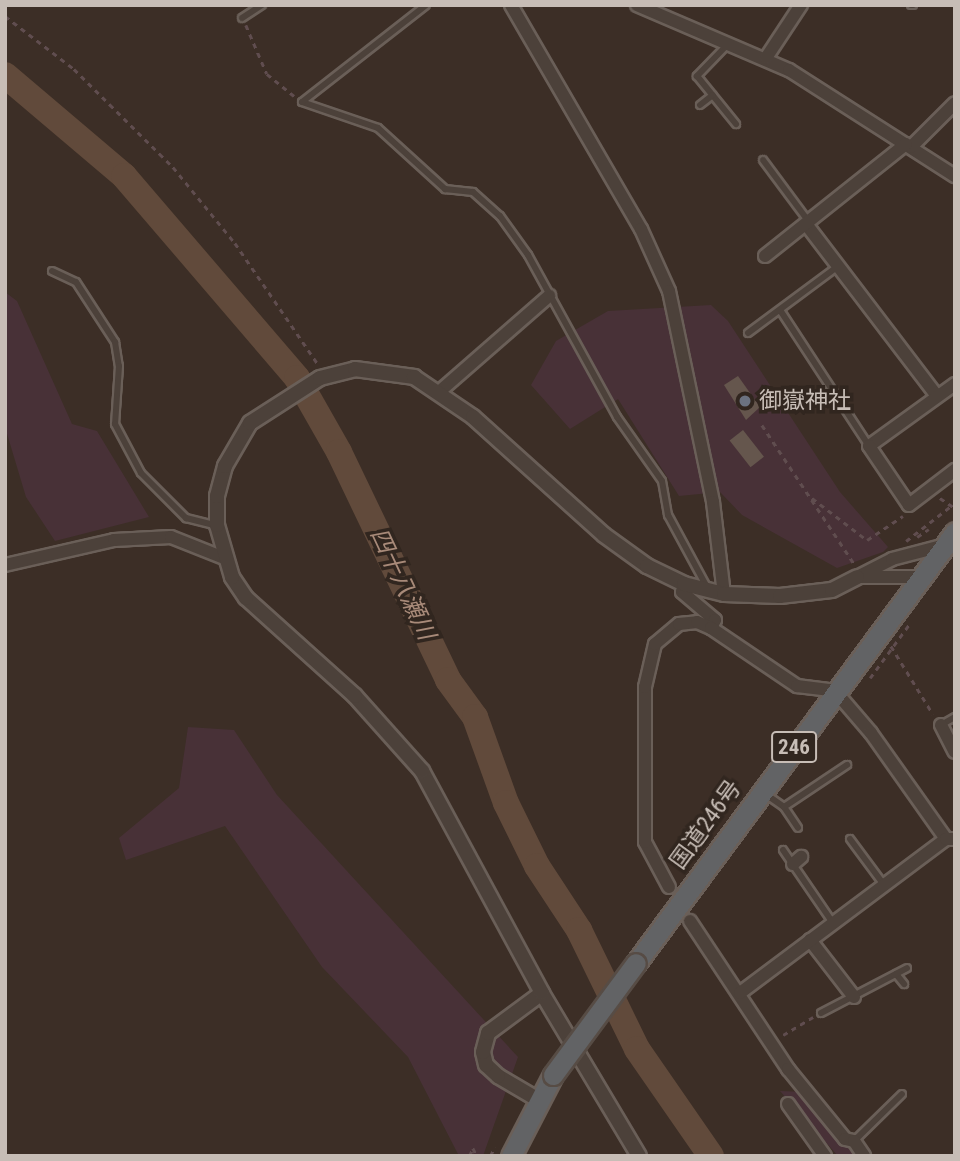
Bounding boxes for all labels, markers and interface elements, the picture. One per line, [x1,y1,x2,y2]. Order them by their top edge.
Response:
place label: 御嶽神社 [759,387,851,415]
marker: 御嶽神社 [737,393,753,409]
water label: 四十八瀬川 [364,524,440,644]
road number: 246 [770,730,818,764]
street label: 国道246号 [665,775,747,875]

